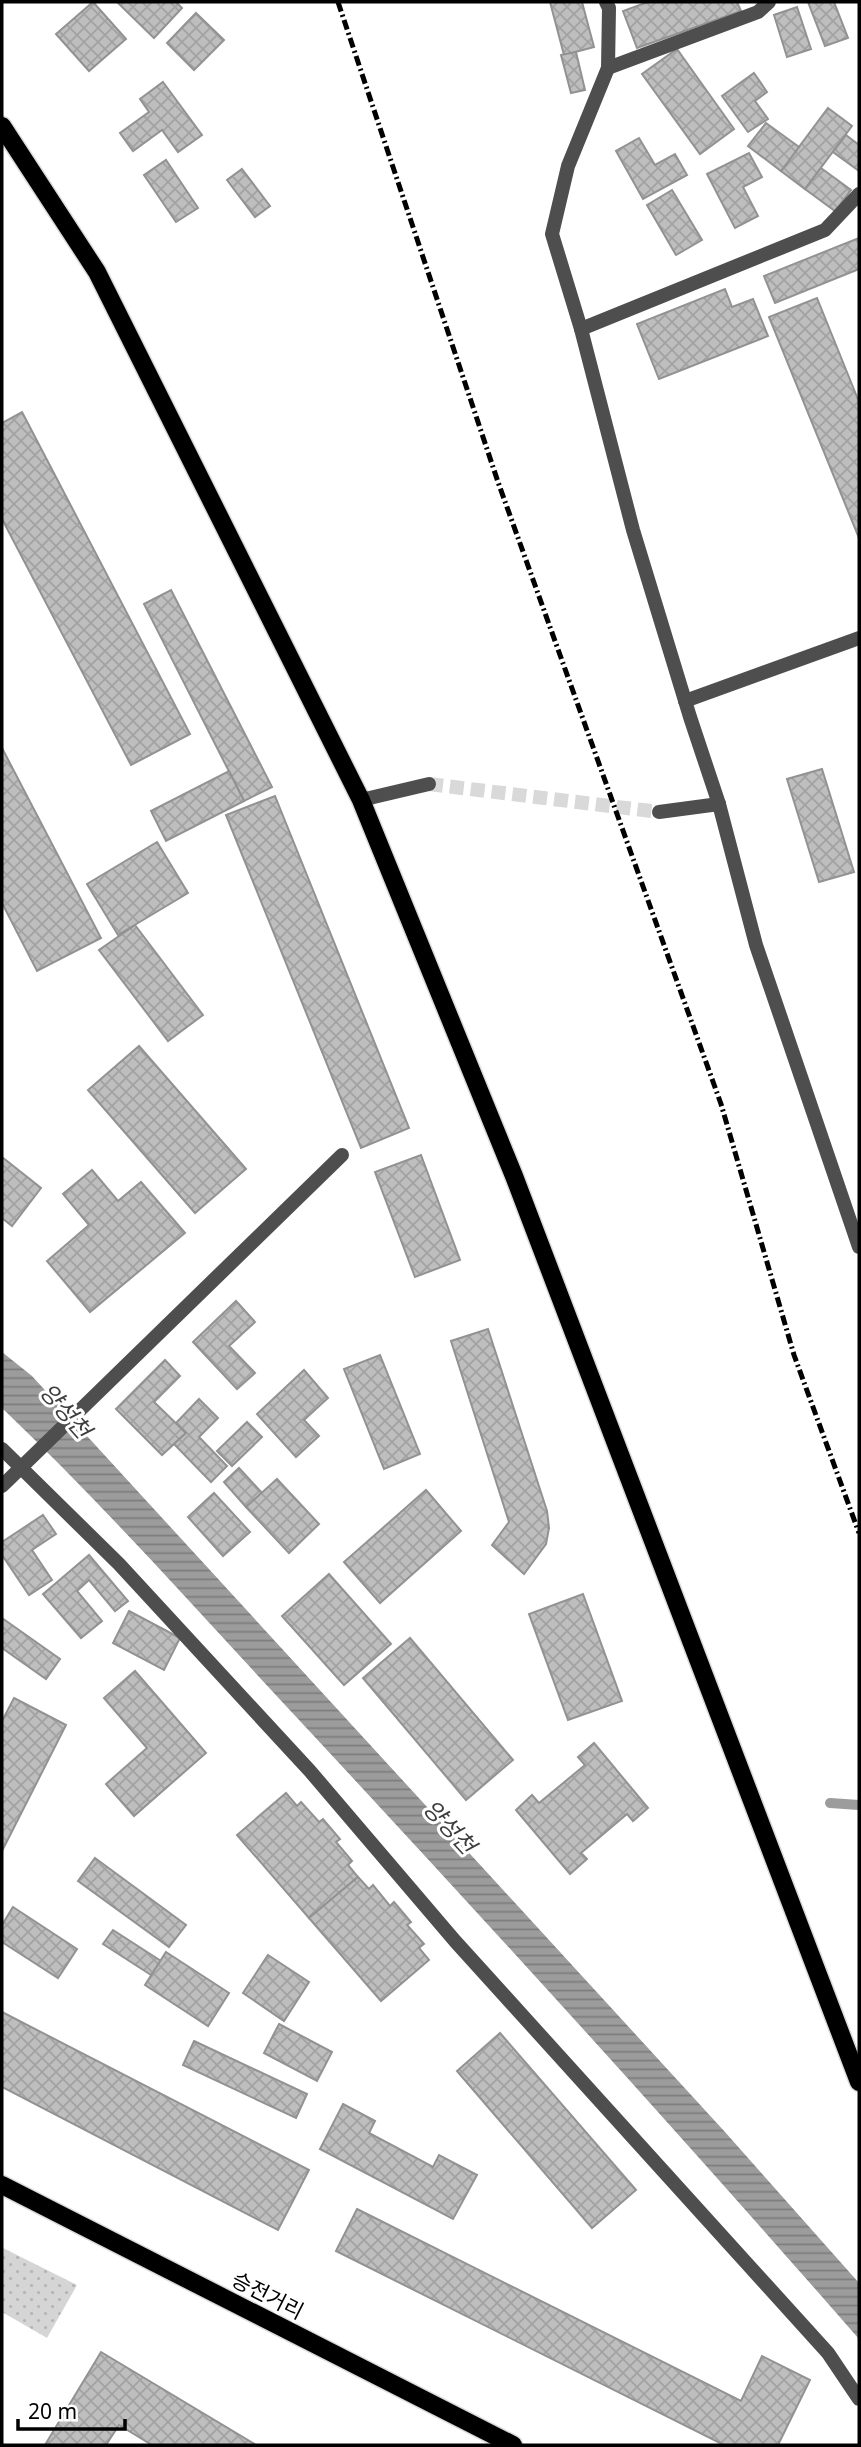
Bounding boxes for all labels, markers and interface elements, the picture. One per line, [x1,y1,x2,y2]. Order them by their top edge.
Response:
water label: 양성천 [33,1376,101,1447]
water label: 양성천 [417,1792,485,1862]
street label: 승전거리 [227,2265,309,2325]
scale bar [18,2388,124,2432]
text: 20 m [28,2397,77,2425]

